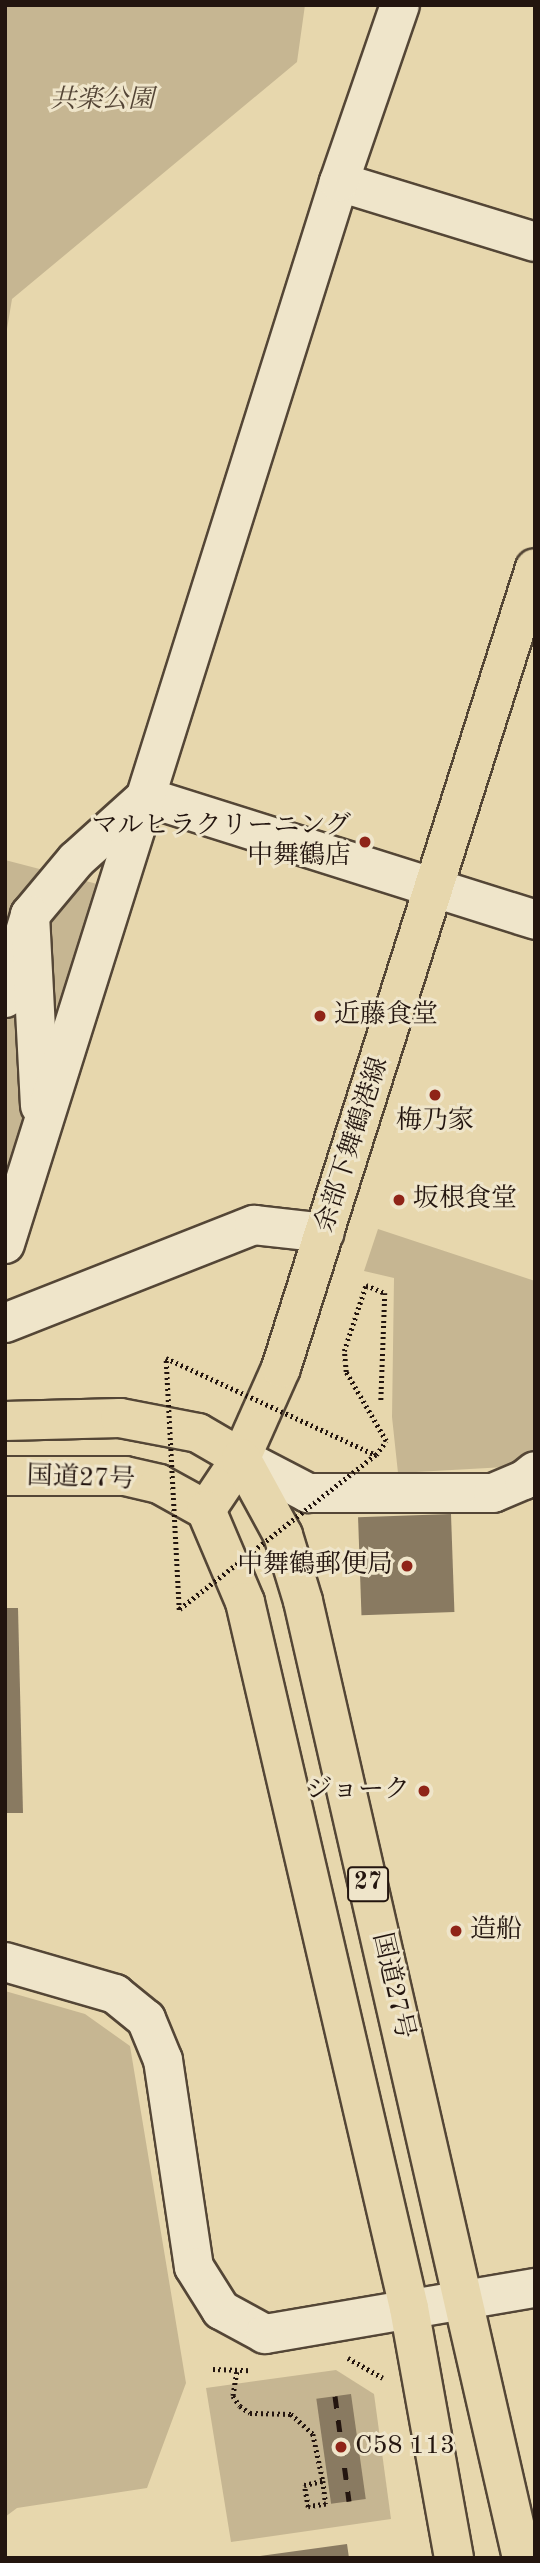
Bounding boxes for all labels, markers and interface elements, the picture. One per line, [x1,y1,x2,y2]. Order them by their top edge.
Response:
park label: 共楽公園 [50,85,154,117]
place label: マルヒラクリーニング 中舞鶴店 [91,811,351,872]
marker: マルヒラクリーニング 中舞鶴店 [357,834,373,850]
place label: 近藤食堂 [334,1000,438,1032]
marker: 近藤食堂 [312,1008,328,1024]
street label: 余部下舞鶴港線 [310,1054,396,1236]
marker: 梅乃家 [427,1087,443,1103]
place label: 梅乃家 [396,1106,474,1138]
place label: 坂根食堂 [413,1184,517,1216]
marker: 坂根食堂 [391,1192,407,1208]
street label: 国道27号 [26,1462,136,1496]
place label: 中舞鶴郵便局 [237,1550,393,1582]
marker: 中舞鶴郵便局 [399,1558,415,1574]
place label: ジョーク [306,1775,410,1807]
marker: ジョーク [416,1783,432,1799]
road number: 27 [347,1864,389,1905]
place label: 造船 [470,1915,522,1947]
marker: 造船 [448,1923,464,1939]
street label: 国道27号 [365,1930,419,2042]
place label: C58 113 [355,2431,455,2463]
marker: C58 113 [333,2439,349,2455]

